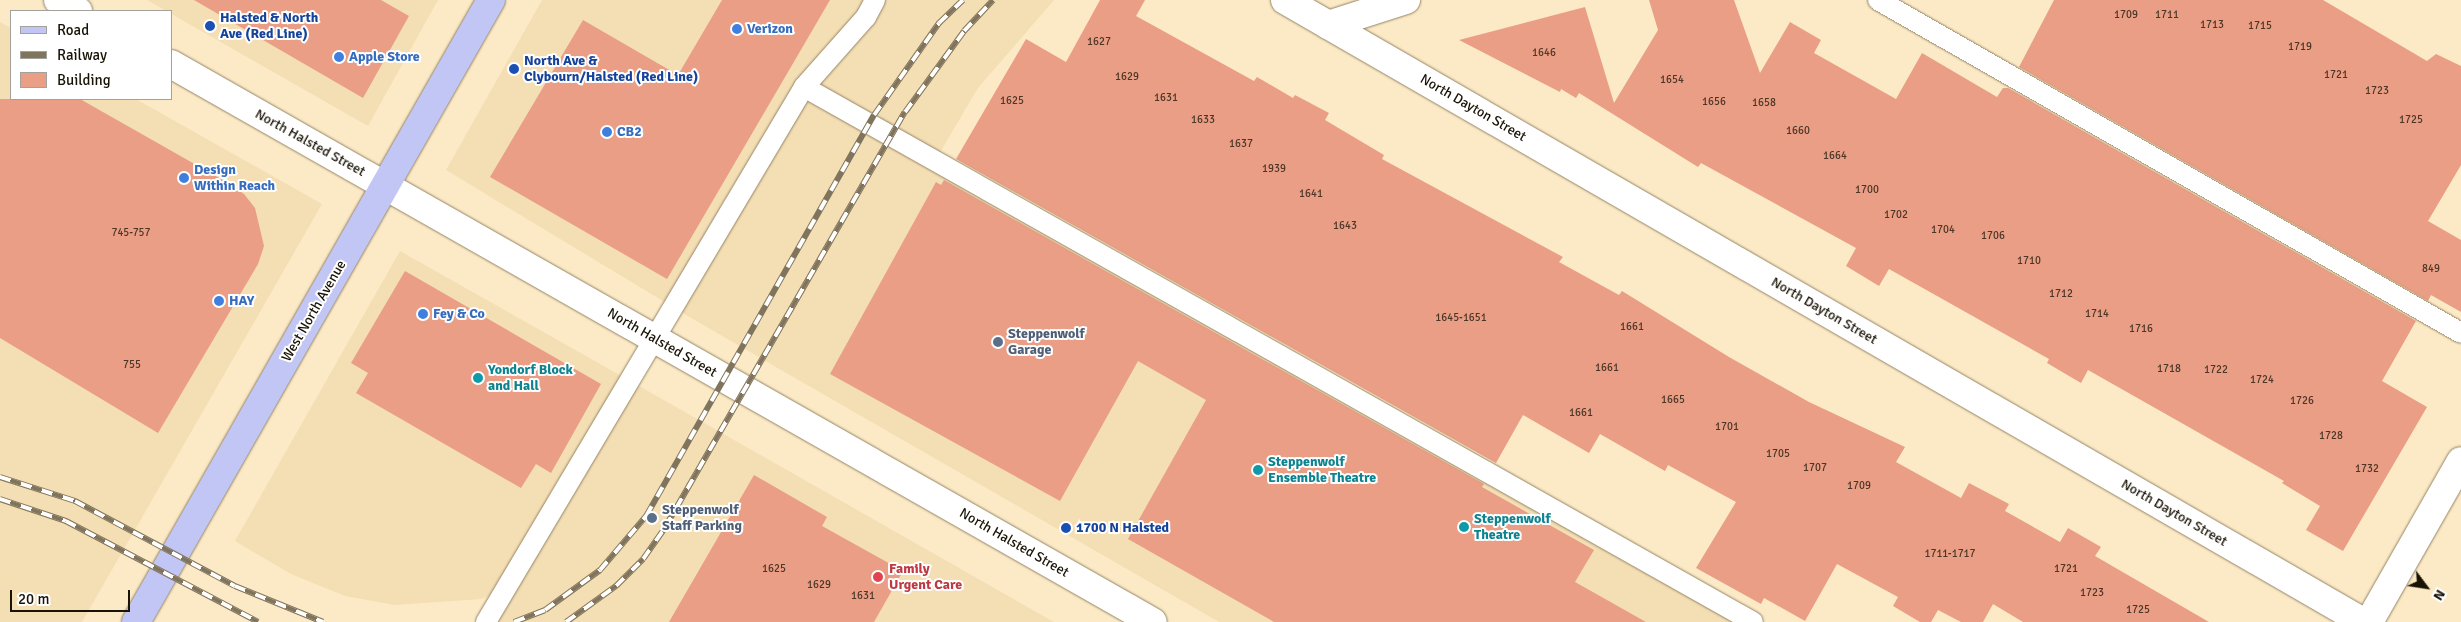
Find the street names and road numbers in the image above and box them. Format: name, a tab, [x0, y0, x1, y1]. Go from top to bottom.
street label: North Dayton Street	[1417, 71, 1529, 145]
street label: North Halsted Street	[252, 106, 368, 180]
street label: West North Avenue	[278, 257, 350, 365]
street label: North Dayton Street	[1768, 274, 1880, 348]
street label: North Halsted Street	[604, 305, 720, 381]
street label: North Dayton Street	[2118, 476, 2230, 550]
street label: North Halsted Street	[956, 505, 1072, 581]

